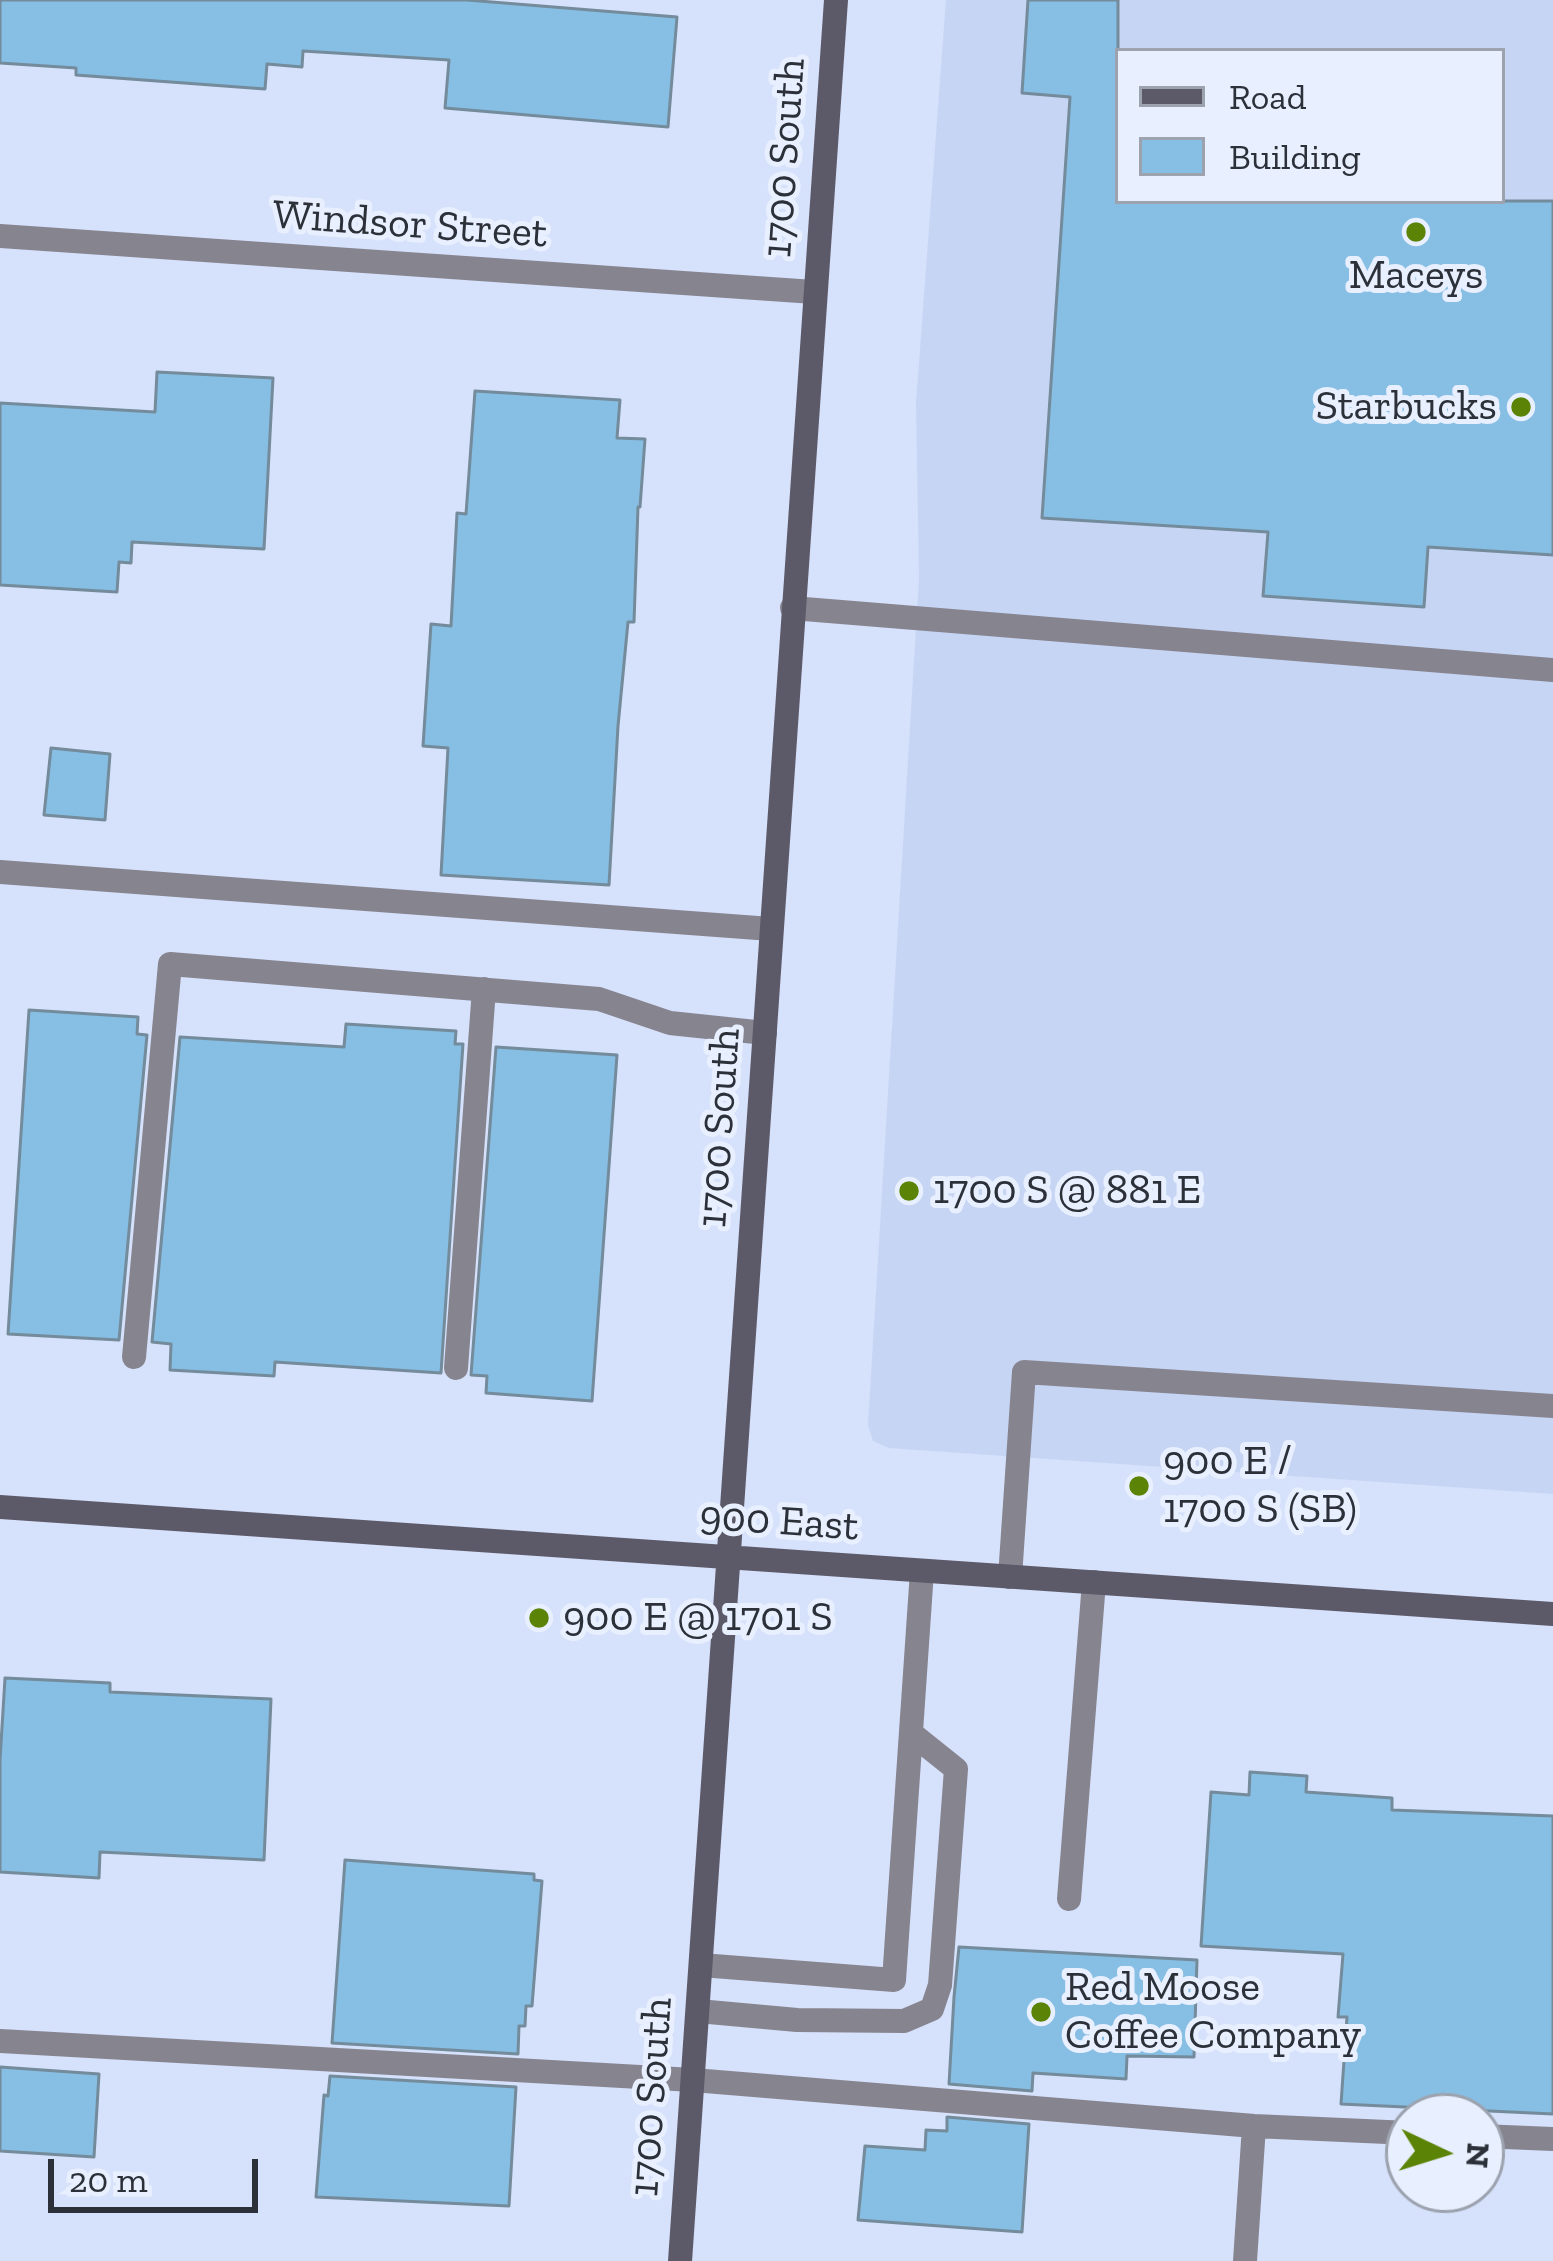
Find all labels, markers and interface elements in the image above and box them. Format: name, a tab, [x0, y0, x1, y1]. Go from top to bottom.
legend	[1115, 48, 1505, 204]
street label: 1700 South	[753, 57, 817, 259]
text: Road	[1229, 75, 1306, 118]
text: Building	[1229, 135, 1361, 178]
street label: Windsor Street	[271, 190, 549, 260]
marker: Maceys	[1403, 219, 1429, 245]
place label: Maceys	[1349, 251, 1483, 301]
place label: Starbucks	[1315, 382, 1497, 432]
marker: Starbucks	[1508, 394, 1534, 420]
street label: 1700 South	[688, 1027, 752, 1229]
place label: 1700 S @ 881 E	[933, 1166, 1201, 1216]
marker: 1700 S @ 881 E	[896, 1178, 922, 1204]
place label: 900 E / 1700 S (SB)	[1163, 1437, 1357, 1536]
marker: 900 E / 1700 S (SB)	[1126, 1473, 1152, 1499]
street label: 900 East	[698, 1491, 860, 1553]
place label: 900 E @ 1701 S	[563, 1593, 833, 1643]
marker: 900 E @ 1701 S	[526, 1605, 552, 1631]
place label: Red Moose Coffee Company	[1065, 1963, 1361, 2062]
street label: 1700 South	[620, 1996, 684, 2198]
marker: Red Moose Coffee Company	[1028, 1999, 1054, 2025]
north arrow	[1385, 2093, 1505, 2213]
scale bar	[54, 2135, 264, 2209]
text: N	[1458, 2141, 1499, 2169]
text: 20 m	[69, 2158, 148, 2201]

